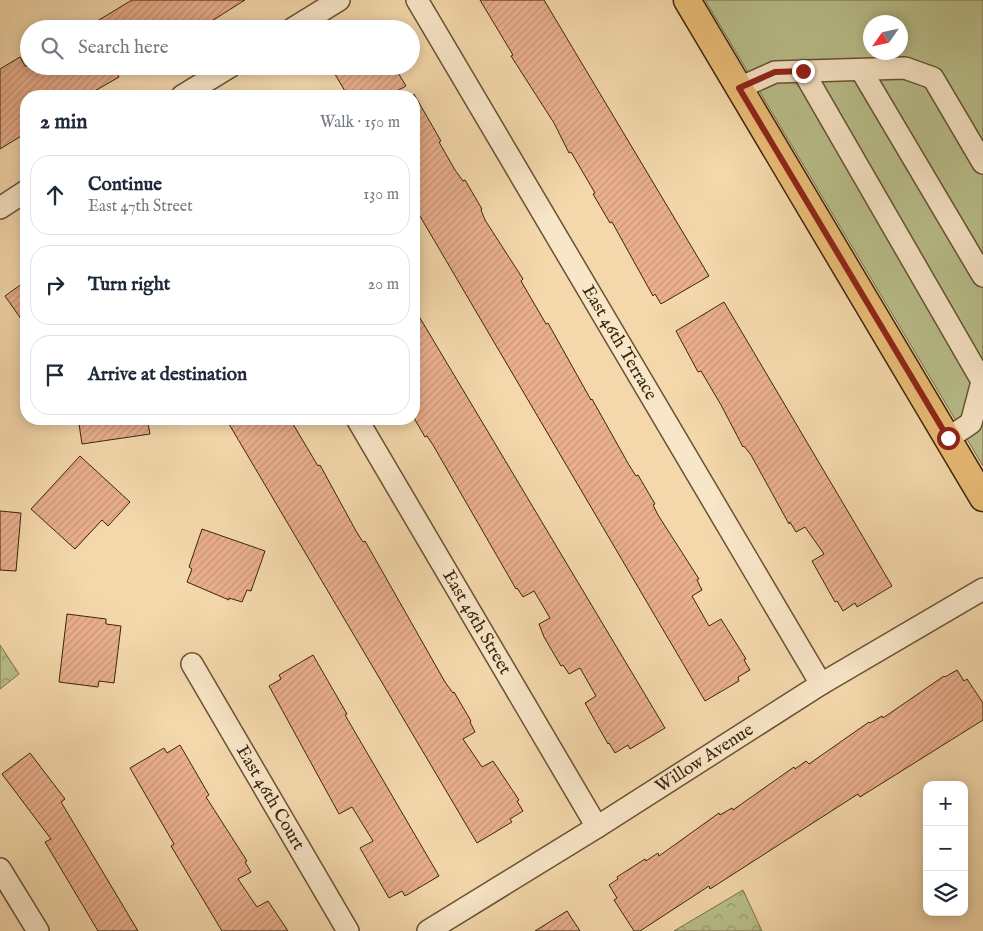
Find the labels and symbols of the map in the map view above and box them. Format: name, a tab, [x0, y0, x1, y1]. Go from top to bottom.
north arrow	[863, 15, 908, 60]
route end	[792, 60, 815, 83]
street label: East 46th Terrace	[577, 281, 662, 404]
route start	[937, 427, 960, 450]
street label: East 46th Street	[437, 566, 516, 679]
street label: Willow Avenue	[651, 719, 758, 798]
street label: East 46th Court	[231, 741, 310, 854]

